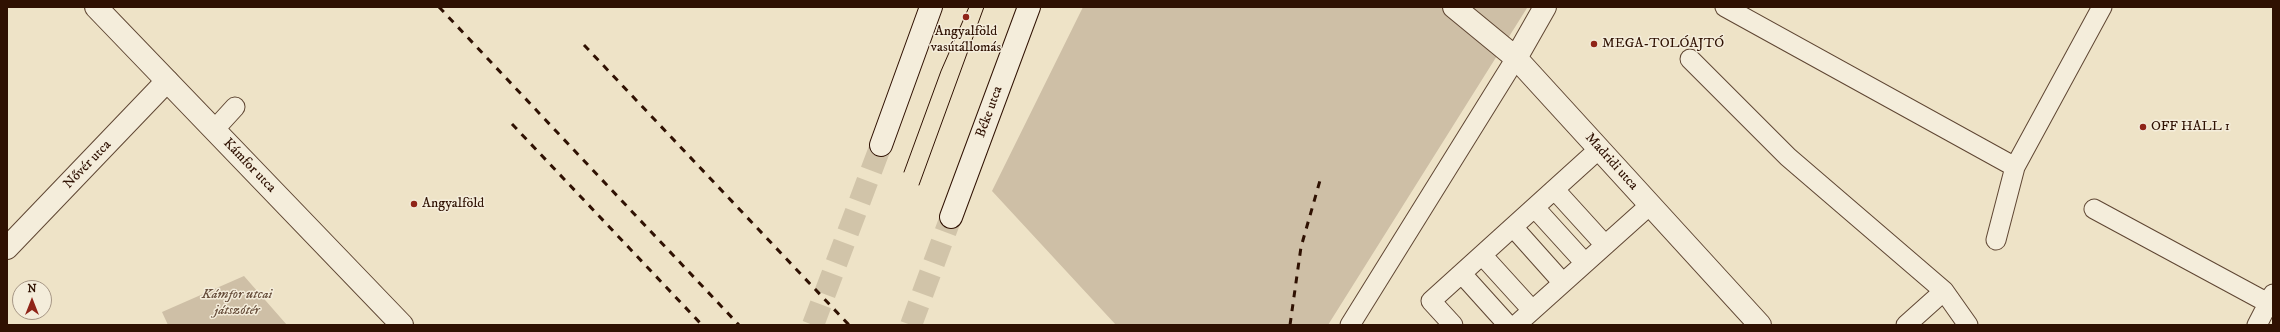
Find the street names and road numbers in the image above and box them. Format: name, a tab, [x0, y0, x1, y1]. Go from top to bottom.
street label: Béke utca	[973, 84, 1007, 140]
street label: Madridi utca	[1581, 130, 1641, 194]
street label: Kámfor utca	[219, 135, 279, 197]
street label: Nővér utca	[61, 137, 115, 193]

